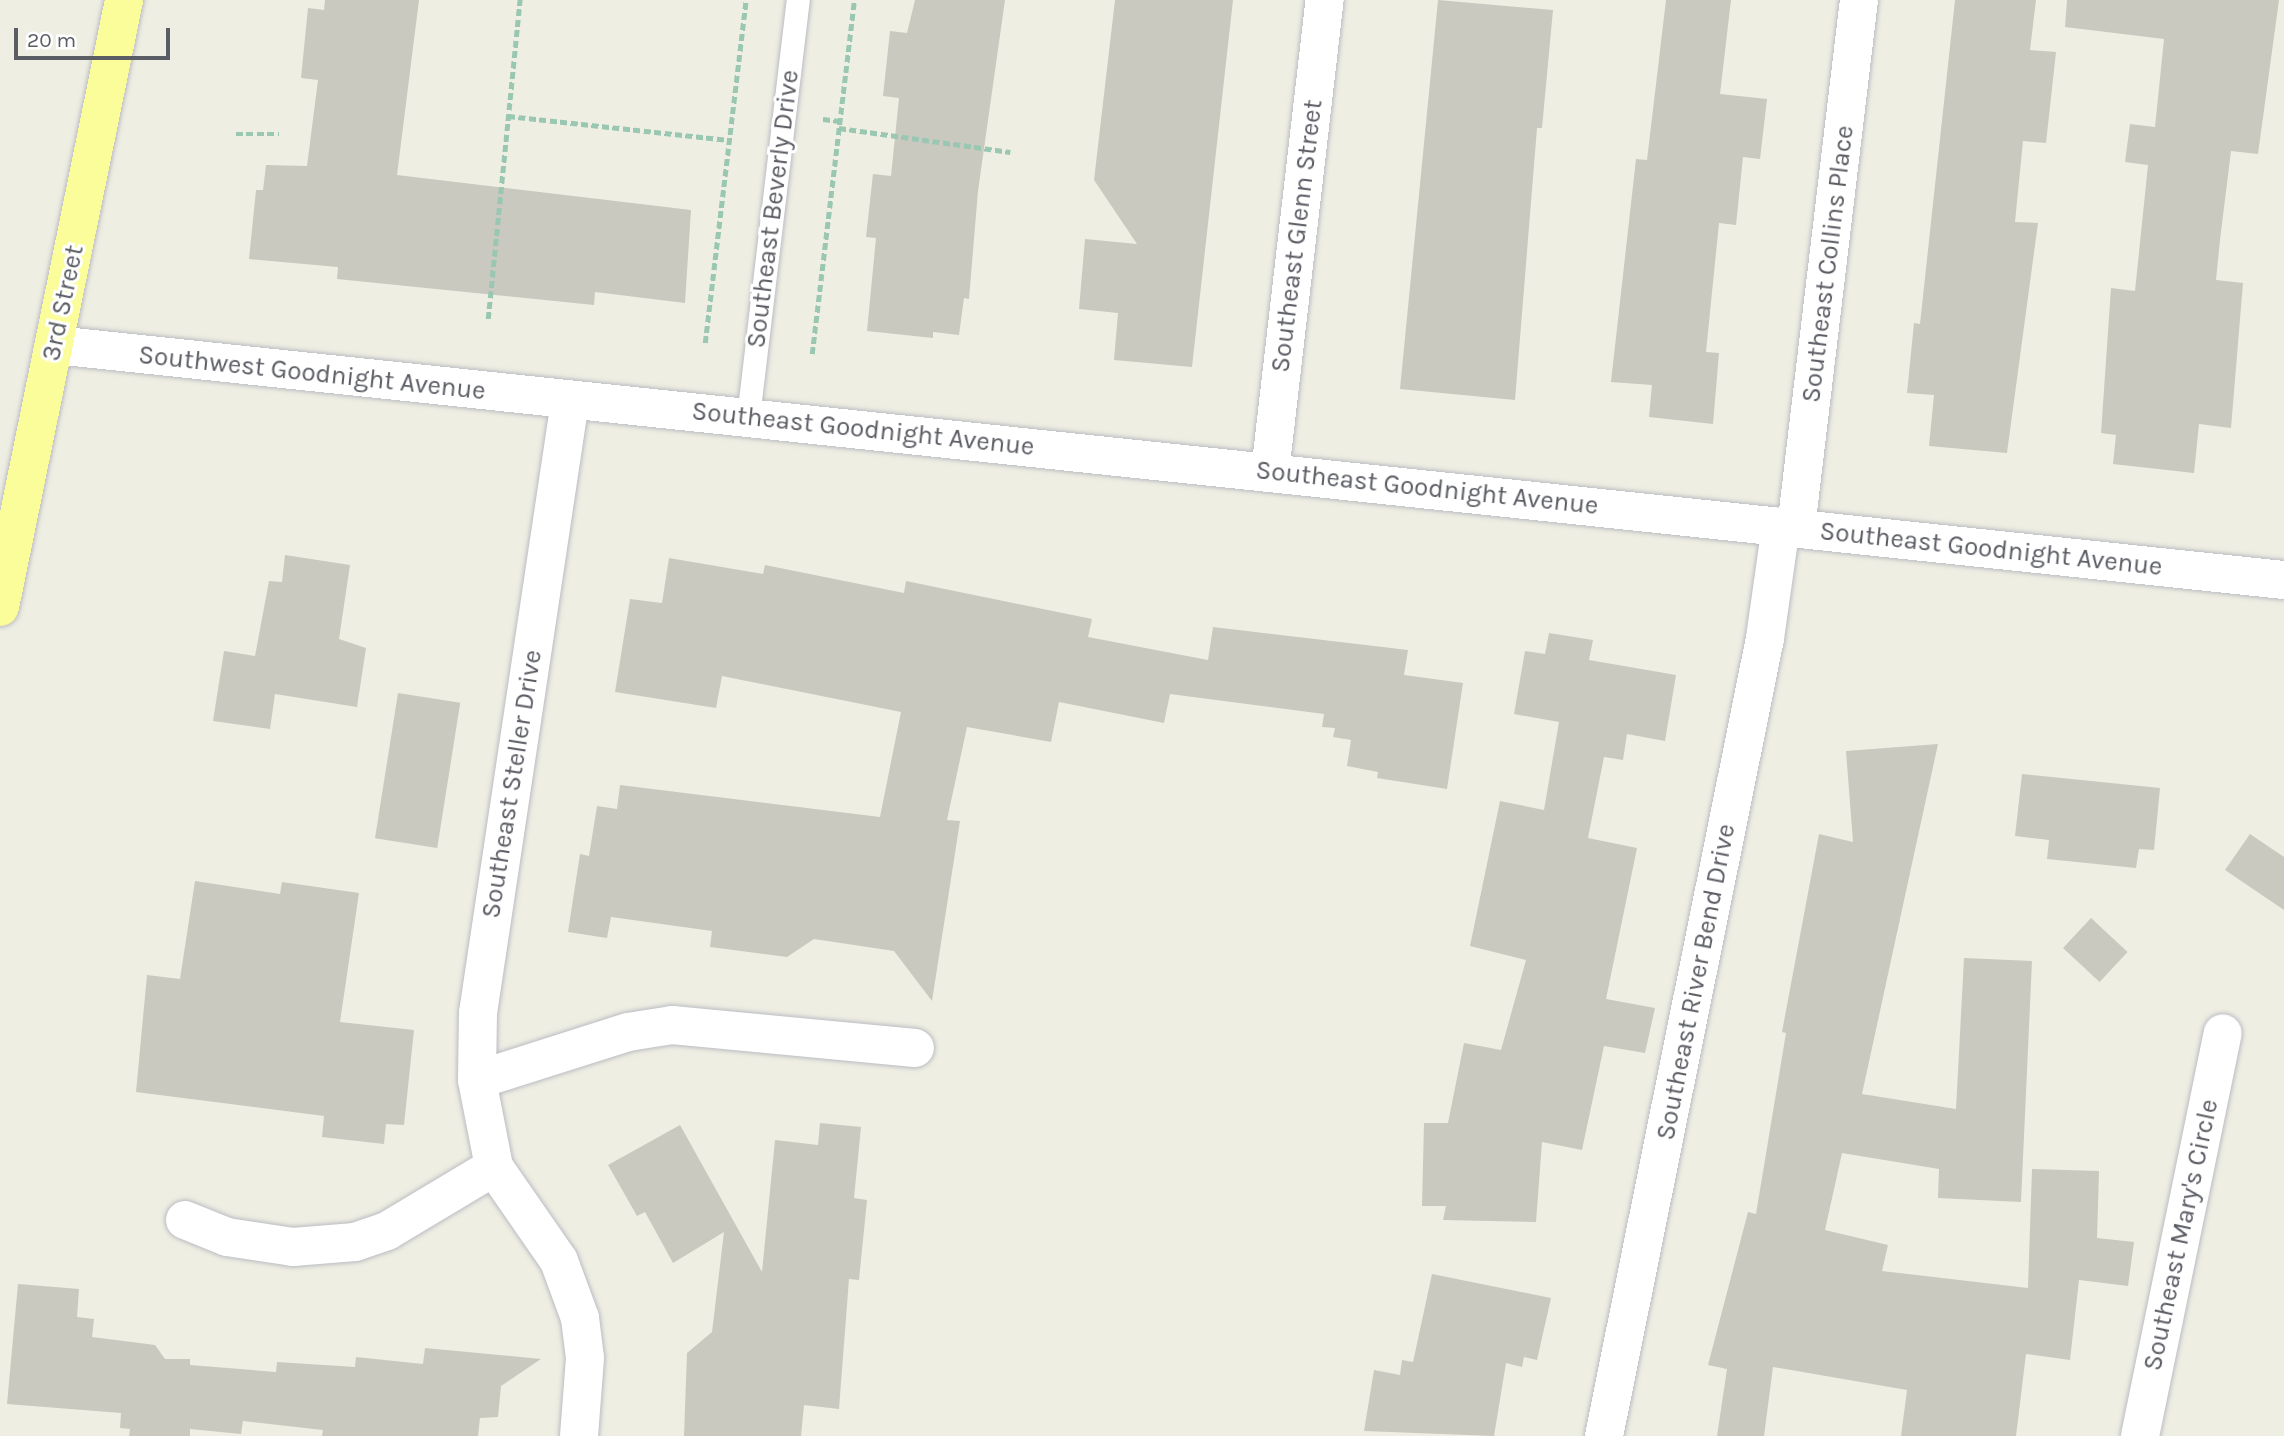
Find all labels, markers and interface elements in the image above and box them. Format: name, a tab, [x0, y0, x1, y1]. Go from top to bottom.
scale bar	[18, 14, 173, 58]
text: 20 m	[27, 28, 76, 52]
street label: Southeast Beverly Drive	[740, 68, 806, 350]
street label: Southeast Glenn Street	[1265, 98, 1329, 374]
street label: Southeast Collins Place	[1796, 124, 1860, 404]
street label: 3rd Street	[36, 242, 90, 364]
street label: Southwest Goodnight Avenue	[137, 339, 487, 407]
street label: Southeast Goodnight Avenue	[690, 395, 1036, 463]
street label: Southeast Goodnight Avenue	[1254, 454, 1600, 522]
street label: Southeast Goodnight Avenue	[1818, 515, 2164, 583]
street label: Southeast Steller Drive	[475, 647, 549, 921]
street label: Southeast River Bend Drive	[1650, 821, 1742, 1143]
street label: Southeast Mary's Circle	[2137, 1096, 2225, 1374]

